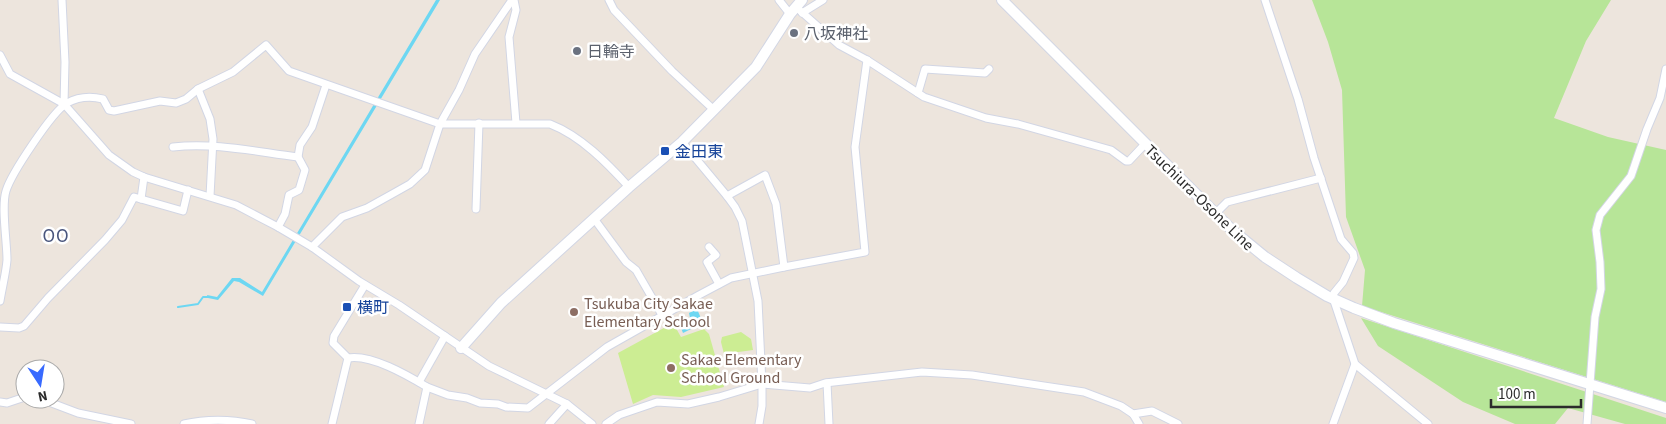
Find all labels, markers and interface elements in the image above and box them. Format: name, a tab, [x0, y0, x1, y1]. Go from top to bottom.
place label: 八坂神社	[804, 23, 868, 45]
marker: 八坂神社	[788, 27, 800, 39]
place label: 日輪寺	[587, 41, 635, 63]
marker: 日輪寺	[571, 45, 583, 57]
street label: Tsuchiura-Osone Line	[1140, 140, 1259, 256]
place label: 金田東	[675, 141, 723, 163]
marker: 金田東	[659, 145, 671, 157]
district label: OO	[42, 223, 70, 250]
place label: Tsukuba City Sakae Elementary School	[584, 293, 713, 333]
place label: 横町	[357, 297, 389, 319]
marker: 横町	[341, 301, 353, 313]
marker: Tsukuba City Sakae Elementary School	[568, 306, 580, 318]
place label: Sakae Elementary School Ground	[681, 349, 802, 389]
north arrow	[15, 359, 65, 409]
marker: Sakae Elementary School Ground	[665, 362, 677, 374]
scale bar	[1491, 376, 1581, 408]
text: 100 m	[1498, 384, 1536, 405]
text: N	[36, 385, 49, 406]

